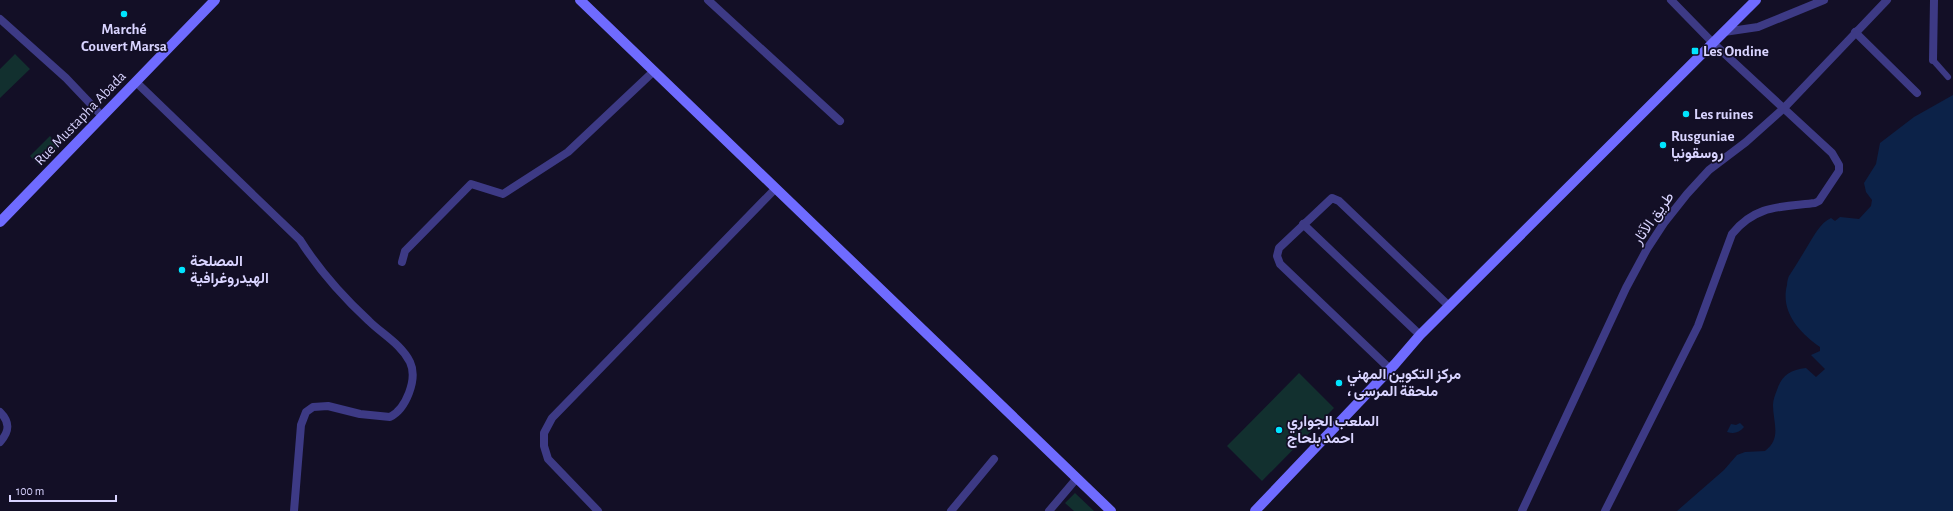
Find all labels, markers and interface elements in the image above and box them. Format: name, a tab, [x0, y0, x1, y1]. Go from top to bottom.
marker: Marché Couvert Marsa	[119, 9, 129, 19]
place label: Marché Couvert Marsa	[81, 22, 167, 54]
place label: Les Ondine	[1703, 44, 1769, 59]
marker: Les Ondine	[1690, 46, 1700, 56]
street label: Rue Mustapha Abada	[32, 68, 129, 168]
place label: Les ruines	[1694, 107, 1754, 122]
marker: Les ruines	[1681, 109, 1691, 119]
place label: Rusguniae روسقونيا	[1671, 129, 1735, 162]
marker: Rusguniae روسقونيا	[1658, 140, 1668, 150]
street label: طريق الآثار	[1629, 189, 1679, 249]
place label: المصلحة الهيدروغرافية	[190, 254, 269, 287]
marker: المصلحة الهيدروغرافية	[177, 265, 187, 275]
place label: مركز التكوين المهني ، ملحقة المرسى	[1347, 367, 1461, 400]
marker: مركز التكوين المهني ، ملحقة المرسى	[1334, 378, 1344, 388]
place label: الملعب الجواري احمد بلحاج	[1287, 414, 1379, 448]
marker: الملعب الجواري احمد بلحاج	[1274, 425, 1284, 435]
scale bar	[10, 477, 116, 503]
text: 100 m	[16, 485, 44, 497]

